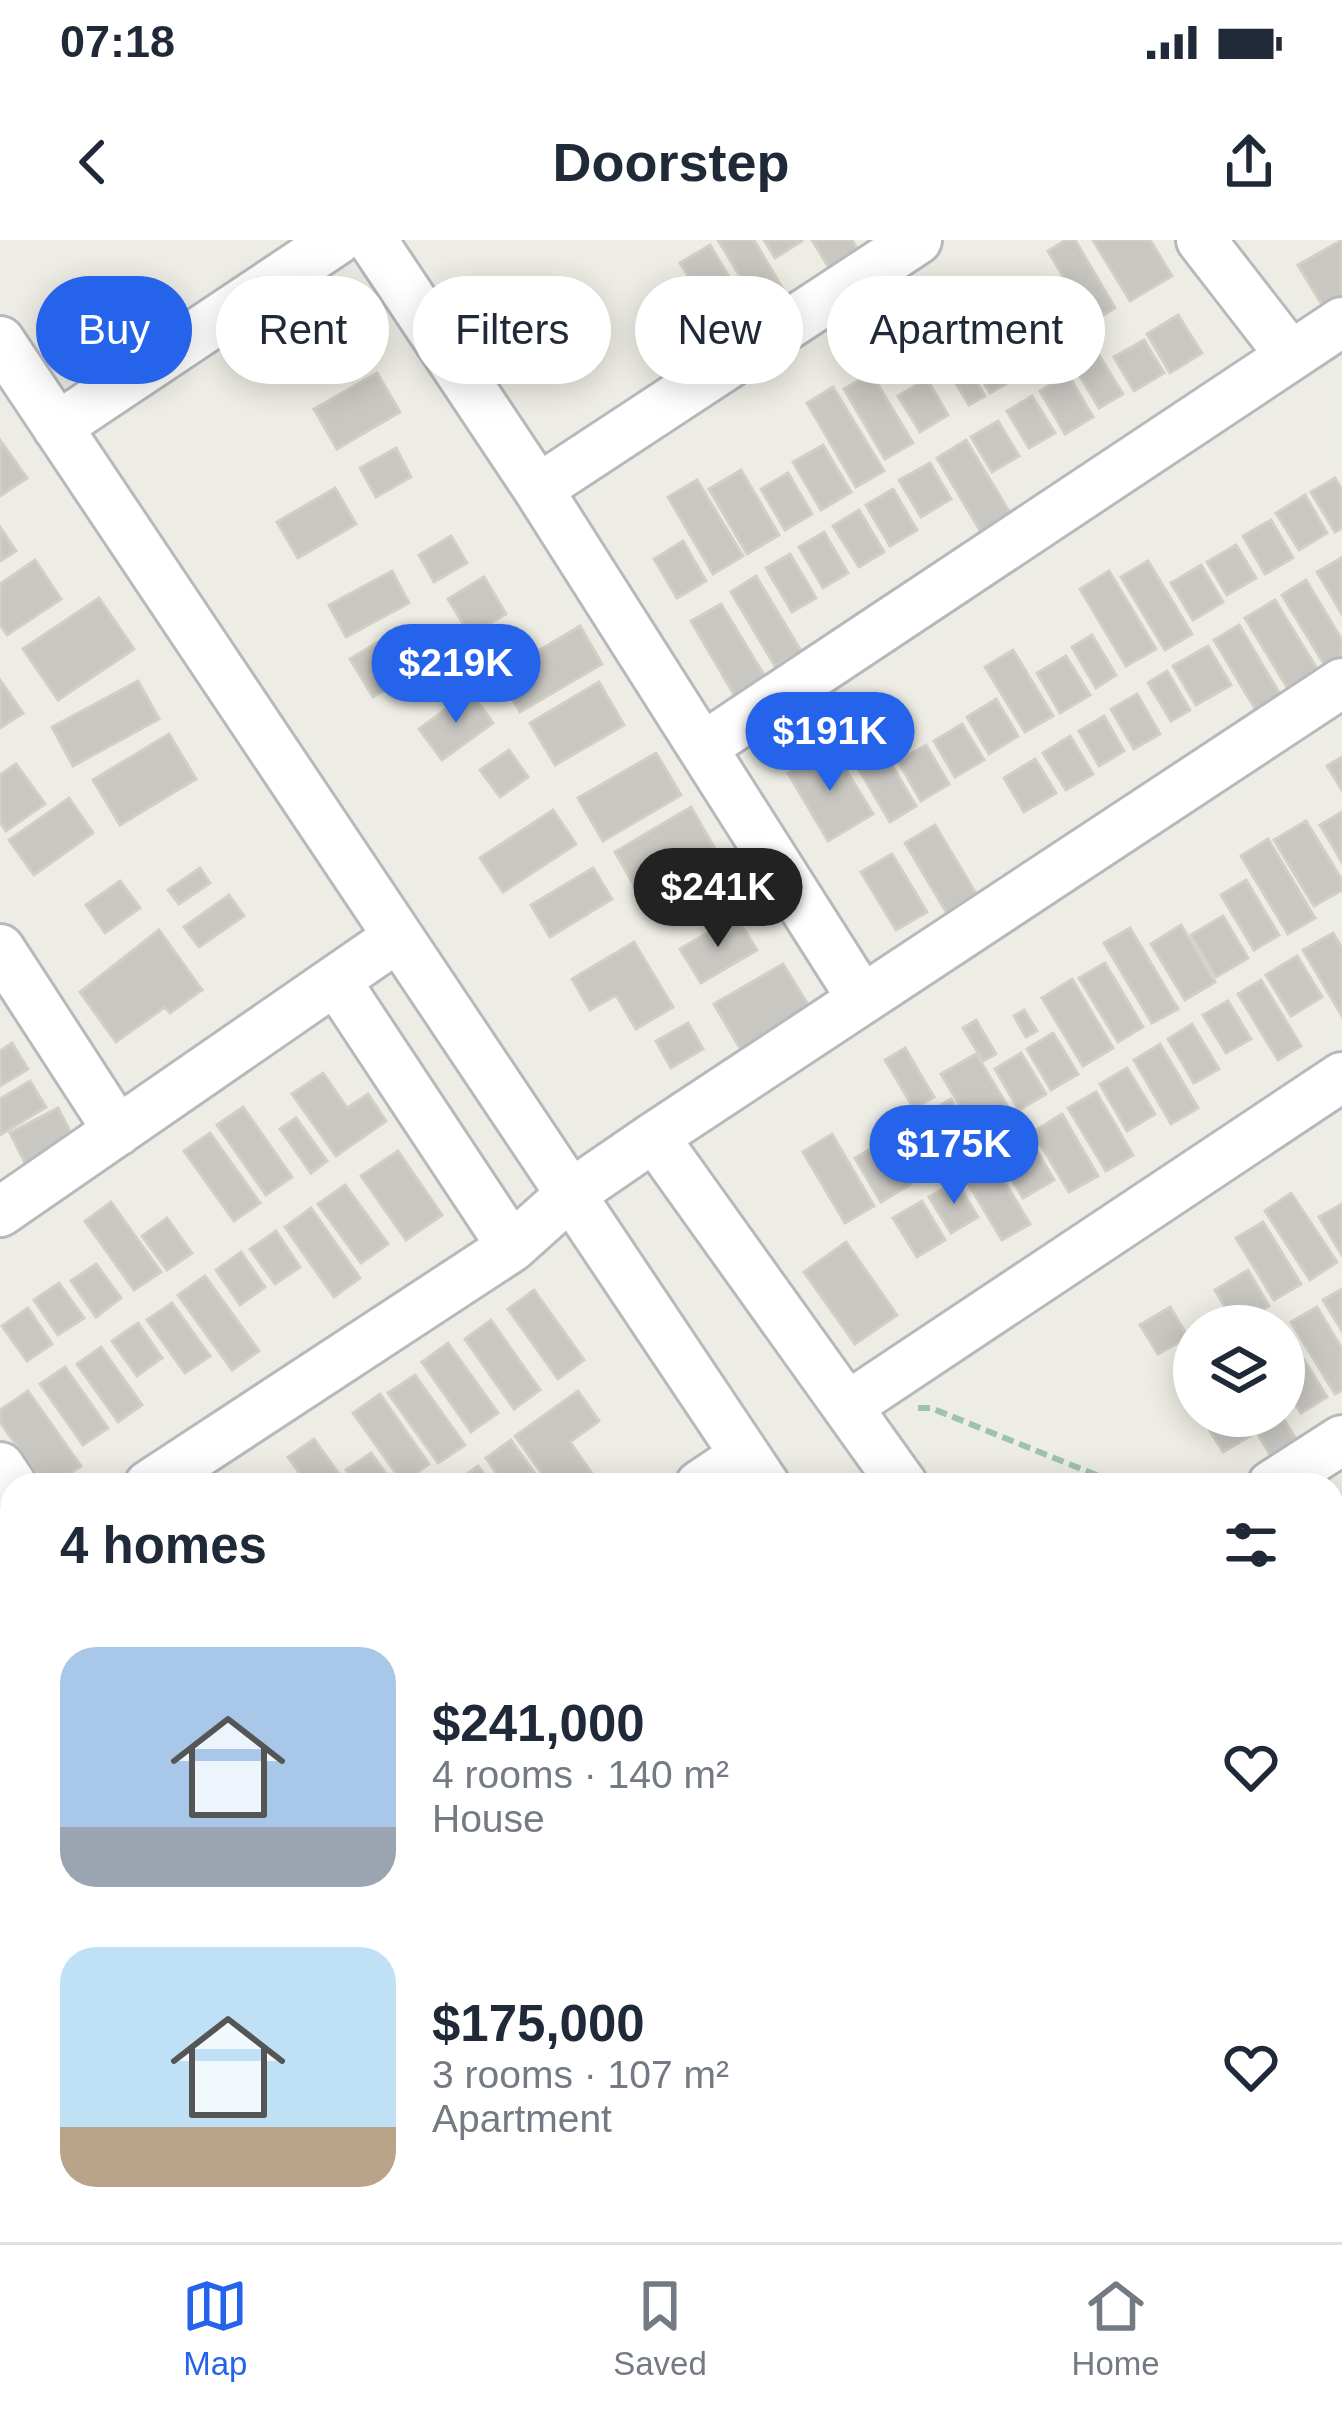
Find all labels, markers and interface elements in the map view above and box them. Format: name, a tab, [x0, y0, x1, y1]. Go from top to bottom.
text: 07:18	[60, 16, 175, 67]
icon: back	[60, 129, 126, 195]
icon: share	[1216, 129, 1282, 195]
text: Doorstep	[552, 132, 790, 192]
chip: Buy	[36, 276, 192, 384]
chip: Rent	[216, 276, 389, 384]
chip: Filters	[413, 276, 611, 384]
chip: New	[635, 276, 803, 384]
chip: Apartment	[827, 276, 1105, 384]
pin: $219K	[372, 624, 540, 726]
text: $219K	[399, 641, 513, 684]
pin: $191K	[746, 692, 914, 794]
text: $191K	[773, 709, 887, 752]
pin: $241K	[634, 848, 802, 950]
text: $241K	[661, 865, 775, 908]
pin: $175K	[870, 1105, 1038, 1207]
text: $175K	[897, 1122, 1011, 1165]
map controls	[1173, 1305, 1305, 1437]
button: layers	[1173, 1305, 1305, 1437]
icon: filters	[1218, 1512, 1284, 1578]
text: 4 homes	[60, 1517, 267, 1574]
icon: home	[156, 1695, 300, 1839]
text: $241,000	[432, 1695, 645, 1752]
icon: heart	[1218, 1734, 1284, 1800]
text: 4 rooms · 140 m²	[432, 1753, 729, 1796]
text: House	[432, 1797, 545, 1840]
icon: home	[156, 1995, 300, 2139]
text: $175,000	[432, 1995, 645, 2052]
icon: heart	[1218, 2034, 1284, 2100]
text: 3 rooms · 107 m²	[432, 2053, 729, 2096]
text: Apartment	[432, 2097, 612, 2140]
tab: Map	[182, 2273, 248, 2383]
tab: Saved	[613, 2273, 707, 2383]
tab: Home	[1072, 2273, 1160, 2383]

